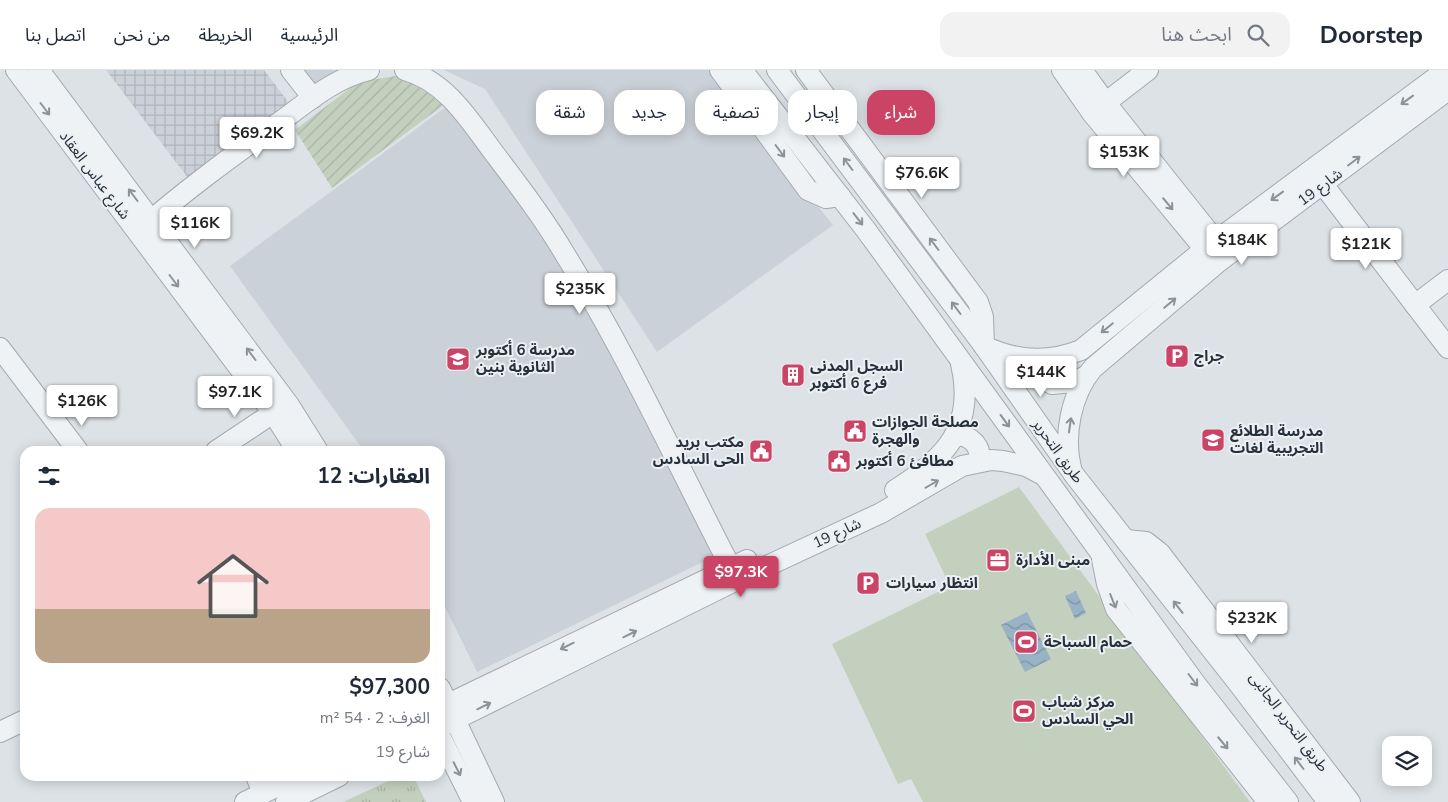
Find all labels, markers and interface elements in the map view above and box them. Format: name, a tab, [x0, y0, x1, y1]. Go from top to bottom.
search box	[940, 12, 1290, 57]
text: Doorstep	[1320, 19, 1423, 51]
icon: search	[1244, 21, 1272, 49]
text: ابحث هنا	[1161, 22, 1232, 48]
text: اتصل بنا	[25, 23, 86, 47]
text: من نحن	[114, 23, 170, 47]
text: الخريطة	[198, 23, 252, 47]
text: الرئيسية	[280, 23, 338, 47]
chip: شقة	[536, 90, 604, 135]
chip: جديد	[614, 90, 685, 135]
chip: تصفية	[695, 90, 778, 135]
chip: إيجار	[788, 90, 857, 135]
chip: شراء	[867, 90, 935, 135]
one-way arrow	[1400, 95, 1414, 105]
one-way arrow	[40, 102, 51, 115]
pin: $69.2K	[216, 116, 298, 159]
text: $69.2K	[231, 122, 284, 144]
street label: شارع عباس العقاد	[53, 127, 135, 225]
pin: $153K	[1089, 136, 1159, 178]
text: $153K	[1099, 141, 1149, 163]
one-way arrow	[775, 144, 785, 158]
pin: $76.6K	[881, 156, 963, 199]
one-way arrow	[1347, 156, 1360, 167]
one-way arrow	[843, 157, 853, 171]
text: $76.6K	[896, 162, 949, 184]
street label: شارع 19	[1294, 163, 1348, 212]
one-way arrow	[128, 188, 138, 202]
one-way arrow	[1270, 191, 1284, 201]
one-way arrow	[1162, 198, 1174, 211]
pin: $116K	[160, 206, 230, 249]
text: $116K	[170, 212, 220, 234]
one-way arrow	[852, 213, 863, 226]
pin: $184K	[1207, 224, 1277, 266]
pin: $121K	[1331, 228, 1401, 270]
text: $184K	[1217, 229, 1267, 251]
text: $121K	[1341, 233, 1391, 255]
one-way arrow	[928, 238, 939, 251]
pin: $235K	[545, 272, 615, 315]
one-way arrow	[169, 274, 180, 287]
text: $235K	[555, 278, 605, 300]
one-way arrow	[1163, 297, 1176, 309]
one-way arrow	[950, 302, 961, 315]
one-way arrow	[1101, 323, 1114, 334]
place label: مدرسة 6 أكتوبر الثانوية بنين	[475, 340, 575, 377]
parking icon: جراج	[1164, 343, 1190, 369]
school or university icon: مدرسة 6 أكتوبر الثانوية بنين	[445, 346, 471, 372]
place label: جراج	[1194, 346, 1225, 367]
one-way arrow	[246, 347, 256, 361]
place label: السجل المدنى فرع 6 أكتوبر	[809, 356, 903, 394]
pin: $144K	[1006, 356, 1076, 398]
text: $144K	[1016, 361, 1066, 383]
building icon: السجل المدنى فرع 6 أكتوبر	[780, 362, 806, 388]
pin: $97.1K	[194, 376, 276, 418]
text: $97.1K	[209, 381, 262, 403]
pin: $126K	[47, 384, 117, 427]
text: $126K	[57, 390, 107, 412]
place label: مصلحة الجوازات والهجرة	[872, 412, 979, 449]
one-way arrow	[1000, 414, 1010, 428]
street label: طريق التحرير	[1027, 414, 1088, 487]
one-way arrow	[1065, 417, 1075, 433]
public building icon: مصلحة الجوازات والهجرة	[842, 418, 868, 444]
place label: مدرسة الطلائع التجريبية لغات	[1230, 421, 1323, 458]
school or university icon: مدرسة الطلائع التجريبية لغات	[1200, 427, 1226, 453]
place label: مكتب بريد الحى السادس	[653, 432, 744, 469]
public building icon: مكتب بريد الحى السادس	[748, 438, 774, 464]
public building icon: مطافئ 6 أكتوبر	[826, 448, 852, 474]
place label: مطافئ 6 أكتوبر	[855, 451, 954, 471]
icon: filters	[35, 462, 63, 490]
text: العقارات: 12	[317, 462, 430, 490]
one-way arrow	[924, 478, 938, 488]
street label: شارع 19	[810, 513, 865, 555]
icon: home	[188, 541, 278, 631]
office icon: مبنى الأدارة	[985, 547, 1011, 573]
place label: مبنى الأدارة	[1016, 550, 1090, 570]
pin: $97.3K	[700, 556, 782, 598]
text: $97.3K	[715, 561, 768, 583]
parking icon: انتظار سيارات	[855, 570, 881, 596]
place label: انتظار سيارات	[886, 573, 978, 593]
one-way arrow	[1109, 593, 1118, 608]
one-way arrow	[1173, 601, 1184, 614]
pin: $232K	[1217, 602, 1287, 644]
text: $232K	[1227, 607, 1277, 629]
one-way arrow	[622, 628, 637, 638]
sports icon: حمام السباحة	[1013, 629, 1039, 655]
place label: حمام السباحة	[1044, 632, 1133, 653]
one-way arrow	[560, 642, 575, 652]
street label: طريق التحرير الجانبى	[1245, 668, 1333, 776]
text: $97,300	[349, 673, 430, 701]
one-way arrow	[1188, 673, 1199, 686]
place label: مركز شباب الحي السادس	[1042, 692, 1133, 730]
sports icon: مركز شباب الحي السادس	[1011, 698, 1037, 724]
one-way arrow	[476, 701, 491, 710]
text: الغرف: 2 · 54 m²	[320, 707, 430, 729]
map controls	[1382, 736, 1432, 786]
button: layers	[1382, 736, 1432, 786]
one-way arrow	[1217, 737, 1229, 750]
text: شارع 19	[376, 741, 430, 763]
one-way arrow	[1294, 756, 1304, 770]
one-way arrow	[453, 761, 462, 776]

